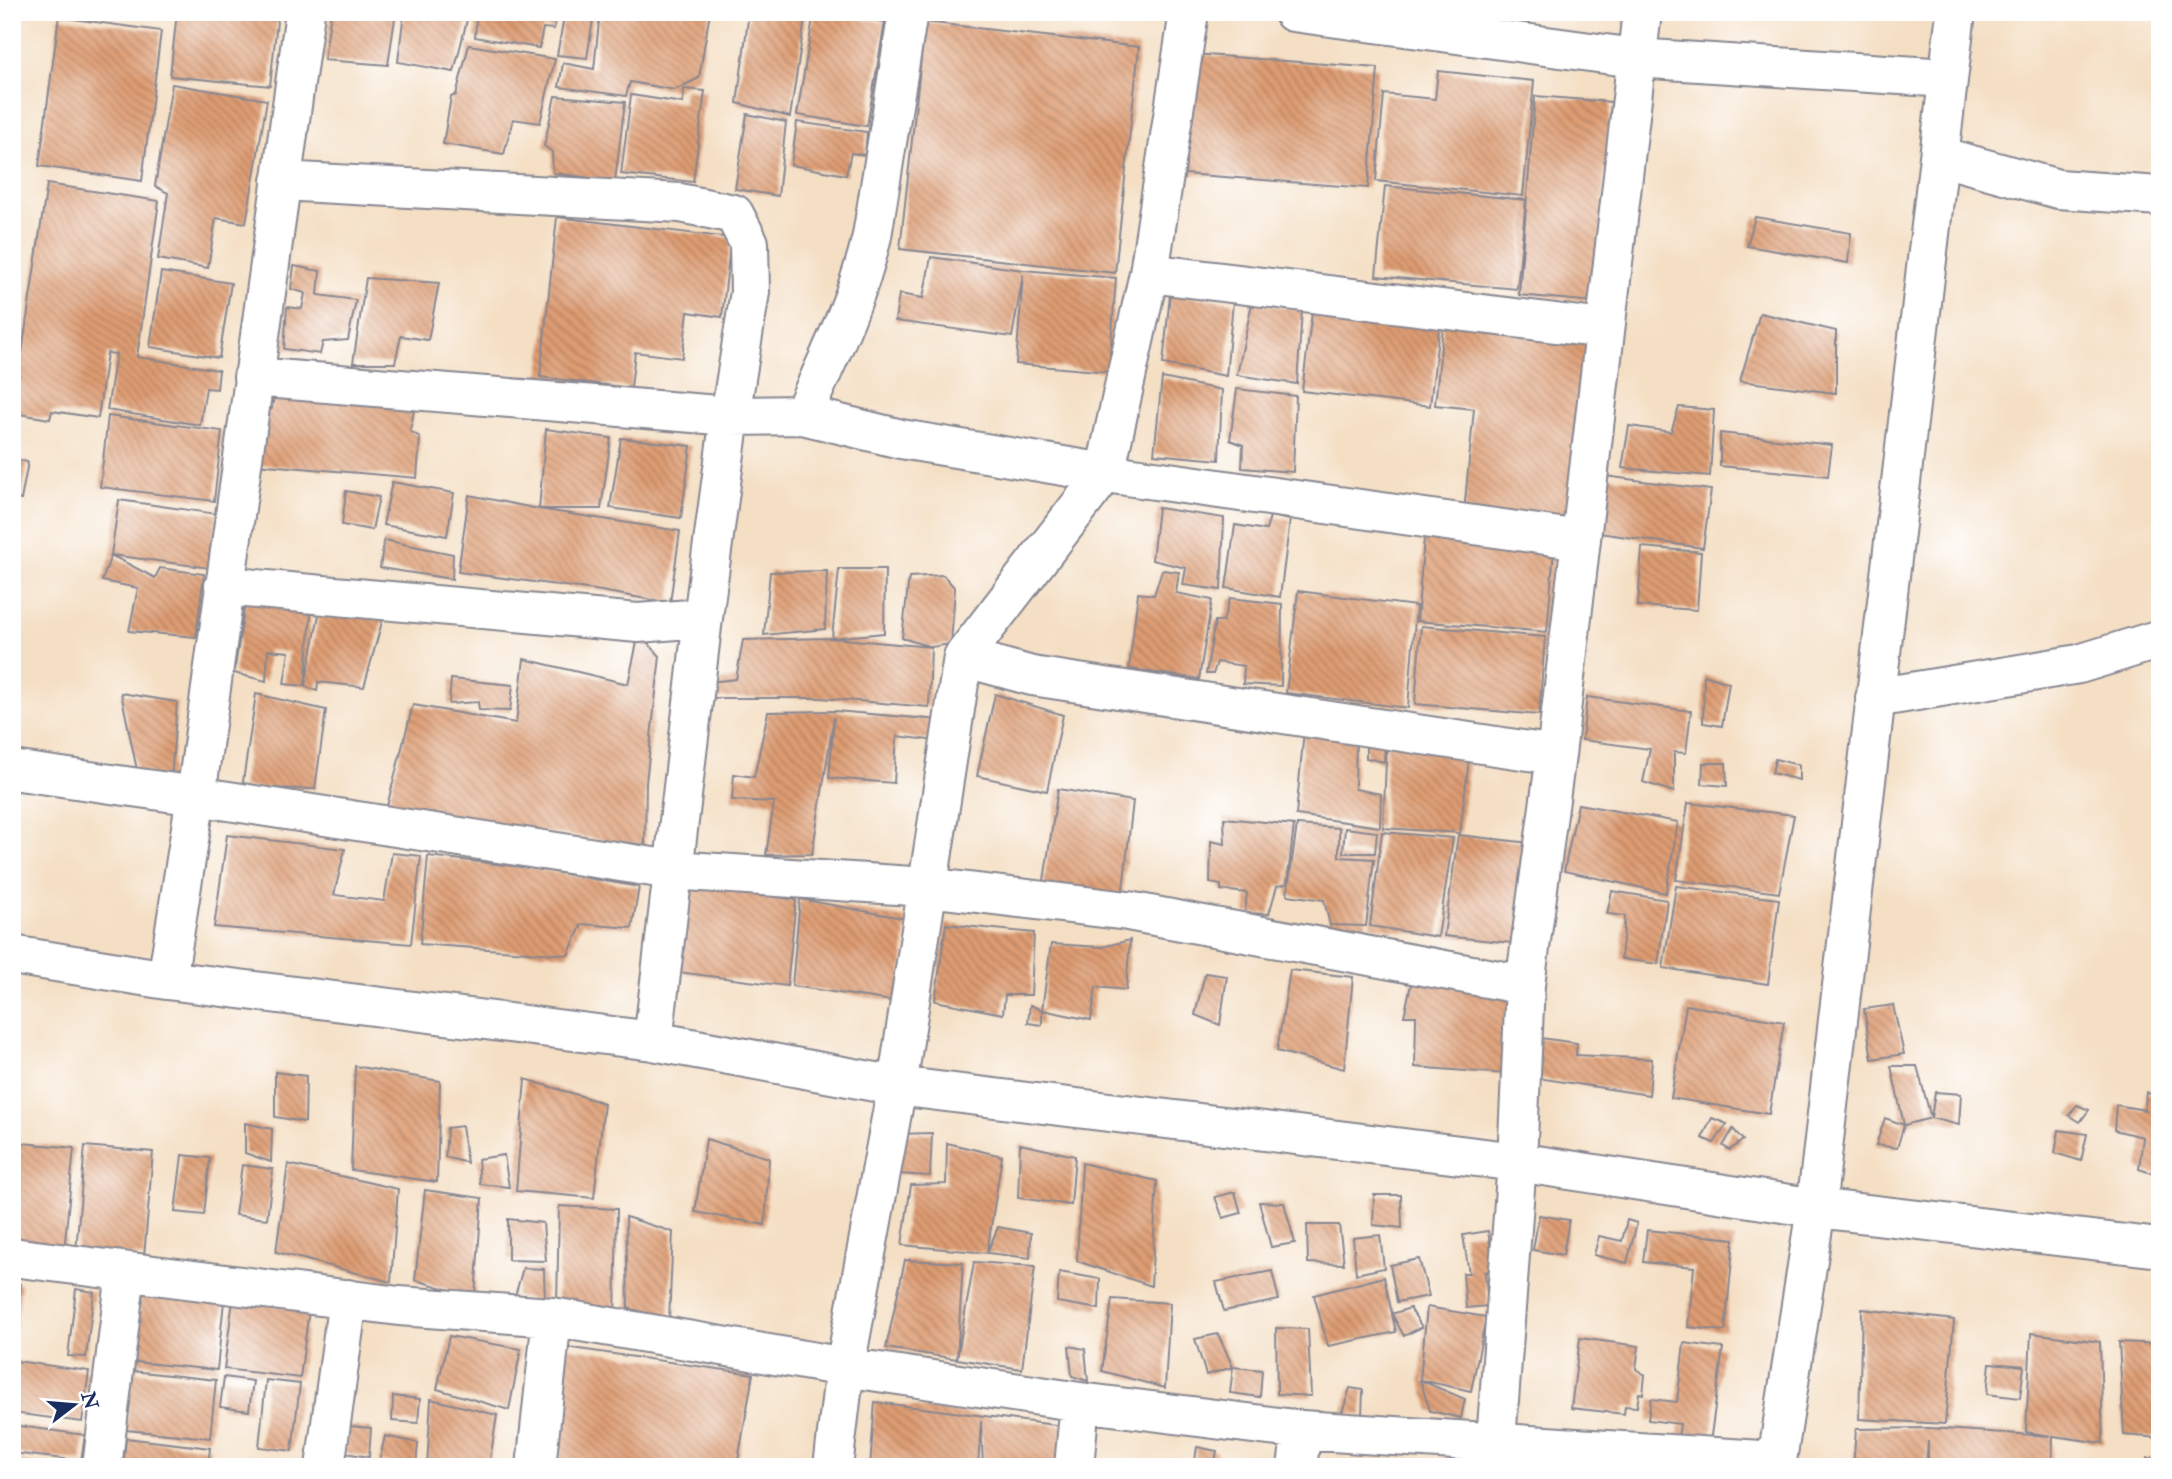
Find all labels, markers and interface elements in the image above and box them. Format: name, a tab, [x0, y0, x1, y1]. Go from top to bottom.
north arrow	[38, 1370, 108, 1440]
text: N	[75, 1388, 104, 1413]

